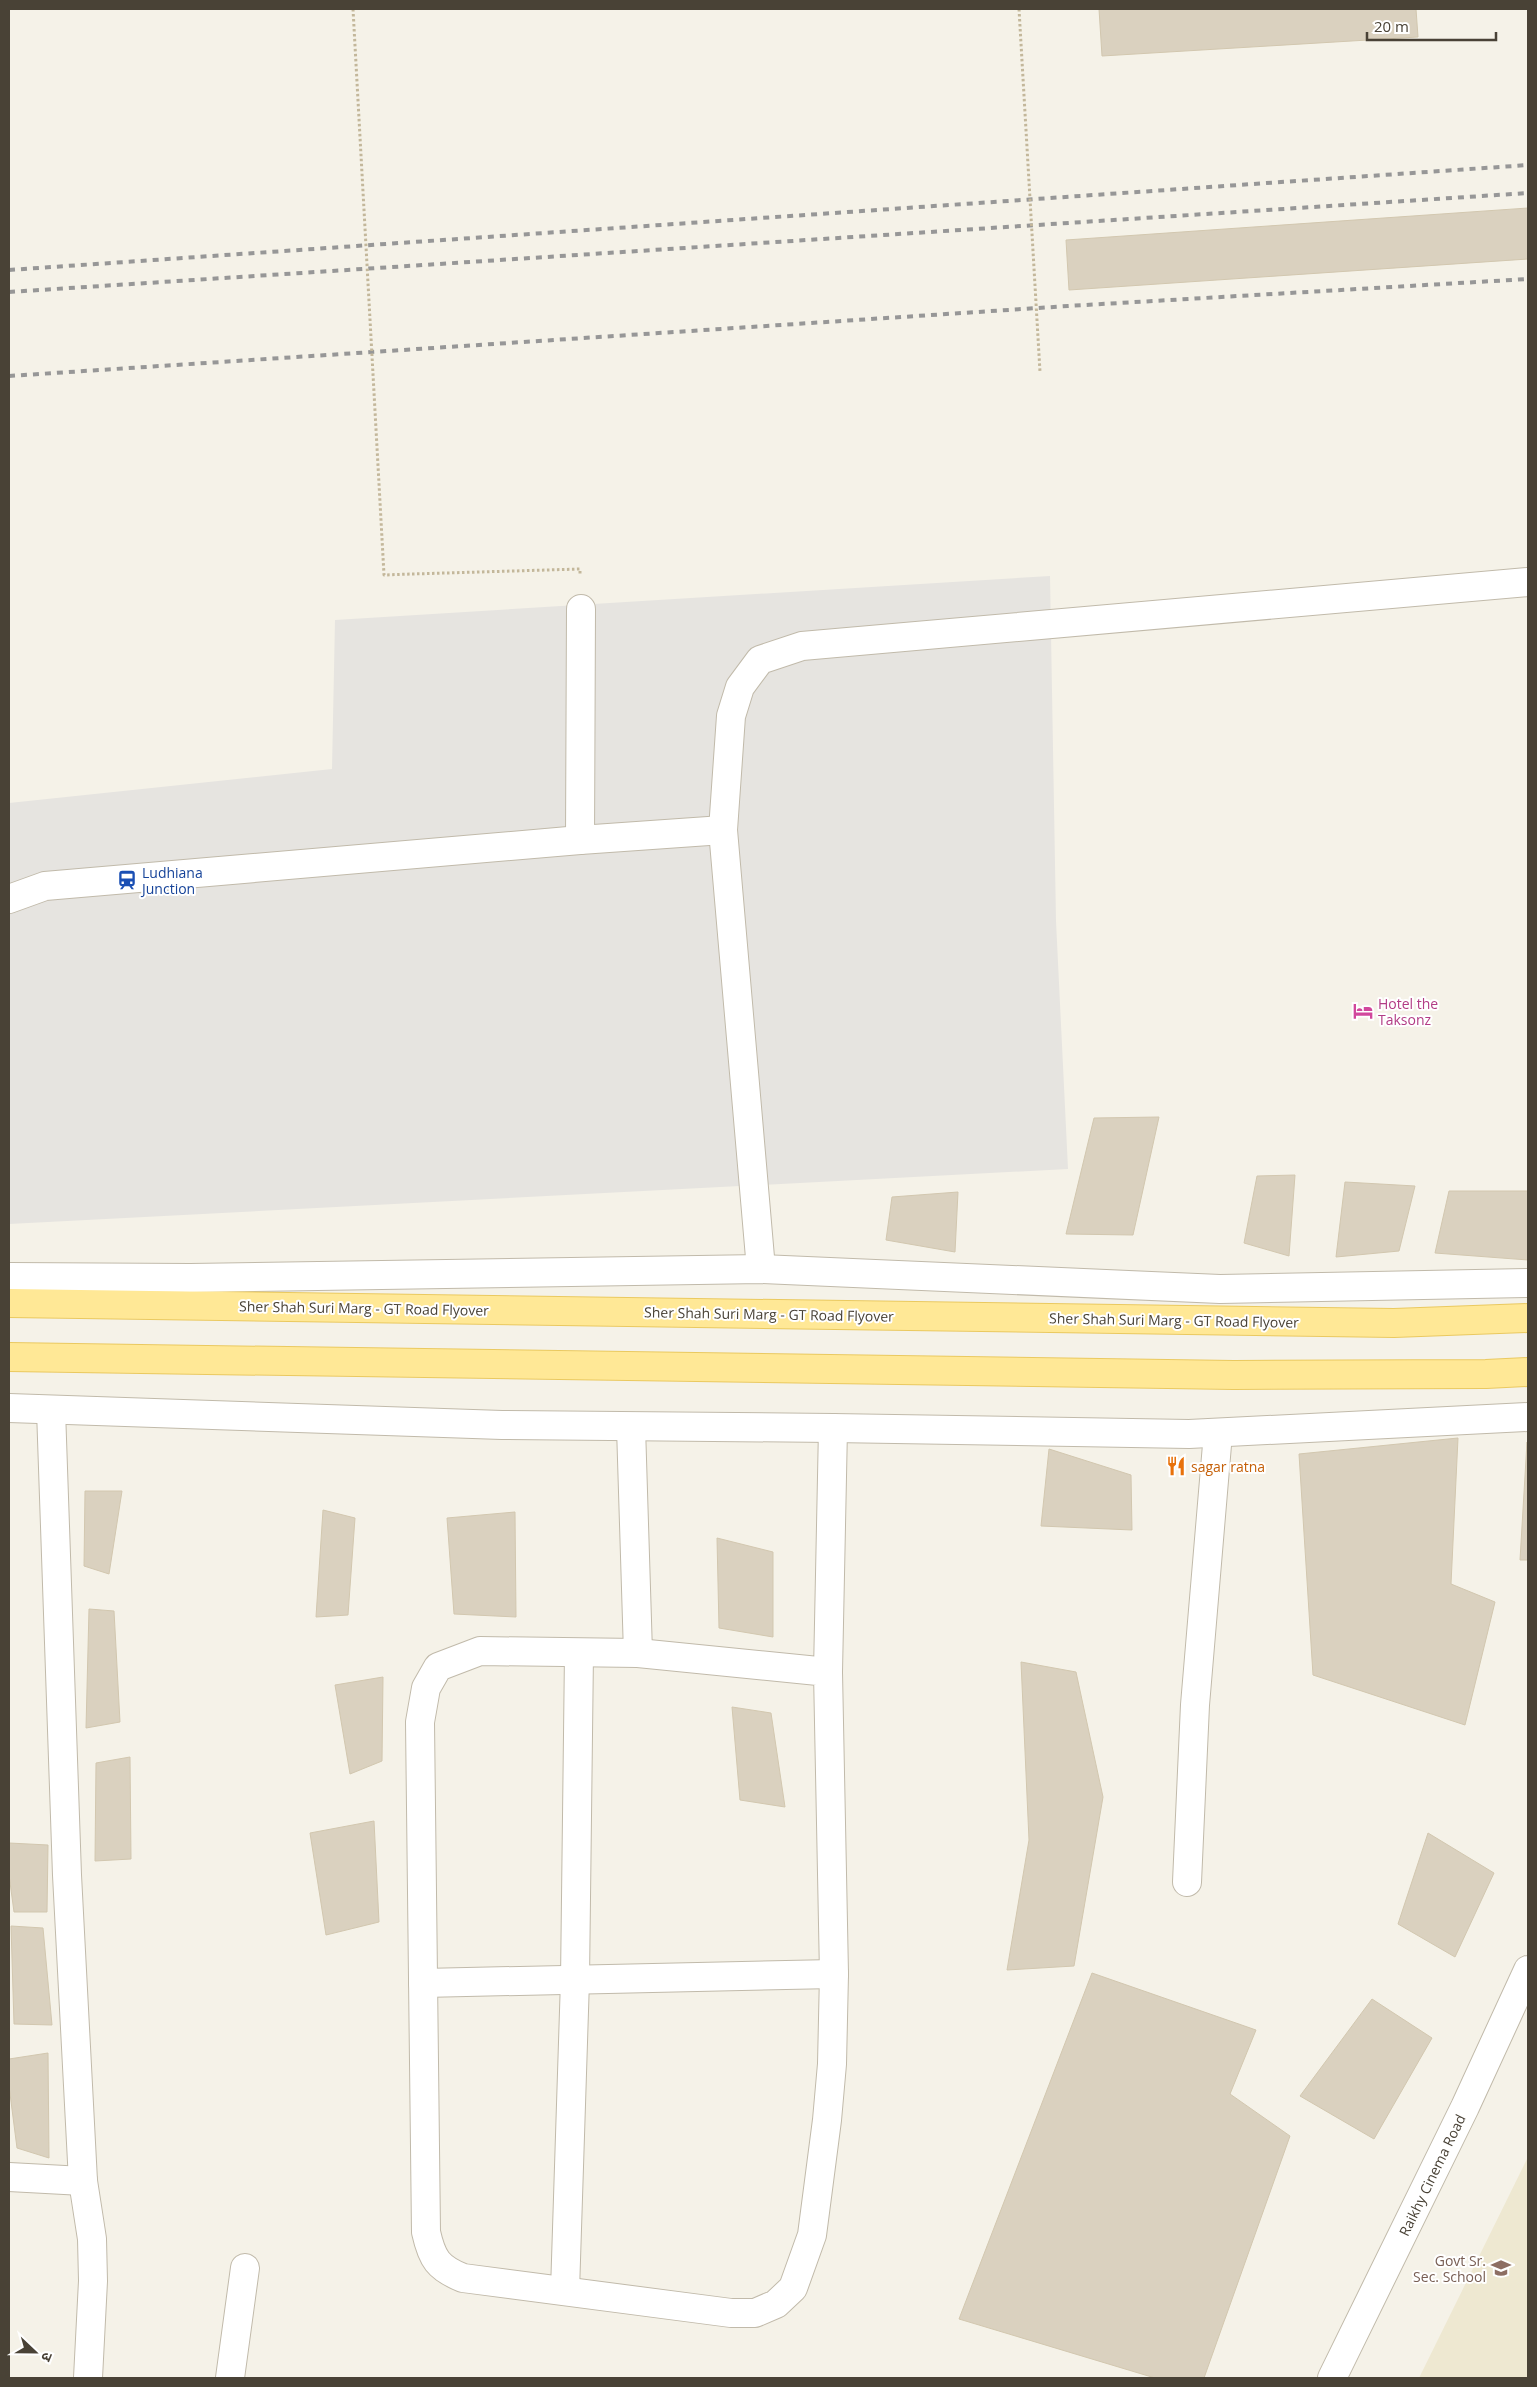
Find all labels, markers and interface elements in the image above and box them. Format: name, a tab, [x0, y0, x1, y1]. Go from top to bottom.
scale bar	[1367, 10, 1496, 42]
text: 20 m	[1374, 16, 1409, 36]
place label: Ludhiana Junction	[140, 863, 203, 898]
station icon: Ludhiana Junction	[116, 869, 138, 891]
place label: Hotel the Taksonz	[1378, 994, 1438, 1029]
hotel icon: Hotel the Taksonz	[1352, 1000, 1374, 1022]
street label: Sher Shah Suri Marg - GT Road Flyover	[239, 1296, 489, 1320]
street label: Sher Shah Suri Marg - GT Road Flyover	[644, 1302, 894, 1326]
street label: Sher Shah Suri Marg - GT Road Flyover	[1049, 1308, 1299, 1332]
restaurant icon: sagar ratna	[1165, 1455, 1187, 1477]
place label: sagar ratna	[1191, 1457, 1265, 1476]
street label: Raikhy Cinema Road	[1394, 2111, 1470, 2239]
place label: Govt Sr. Sec. School	[1413, 2251, 1486, 2286]
school or university icon: Govt Sr. Sec. School	[1490, 2257, 1512, 2279]
north arrow	[10, 2327, 60, 2377]
text: उ	[37, 2350, 58, 2365]

